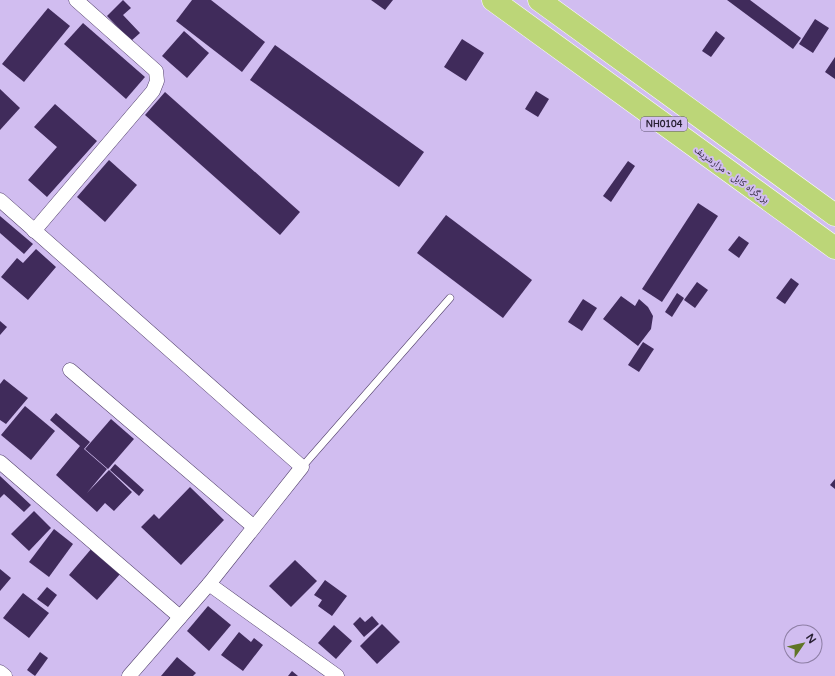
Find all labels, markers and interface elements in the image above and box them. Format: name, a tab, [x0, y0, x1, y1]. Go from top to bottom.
road number: NH0104	[641, 117, 687, 131]
street label: بزرگراه کابل - مزارشریف	[692, 144, 771, 206]
north arrow	[783, 624, 823, 664]
text: N	[803, 631, 819, 646]

